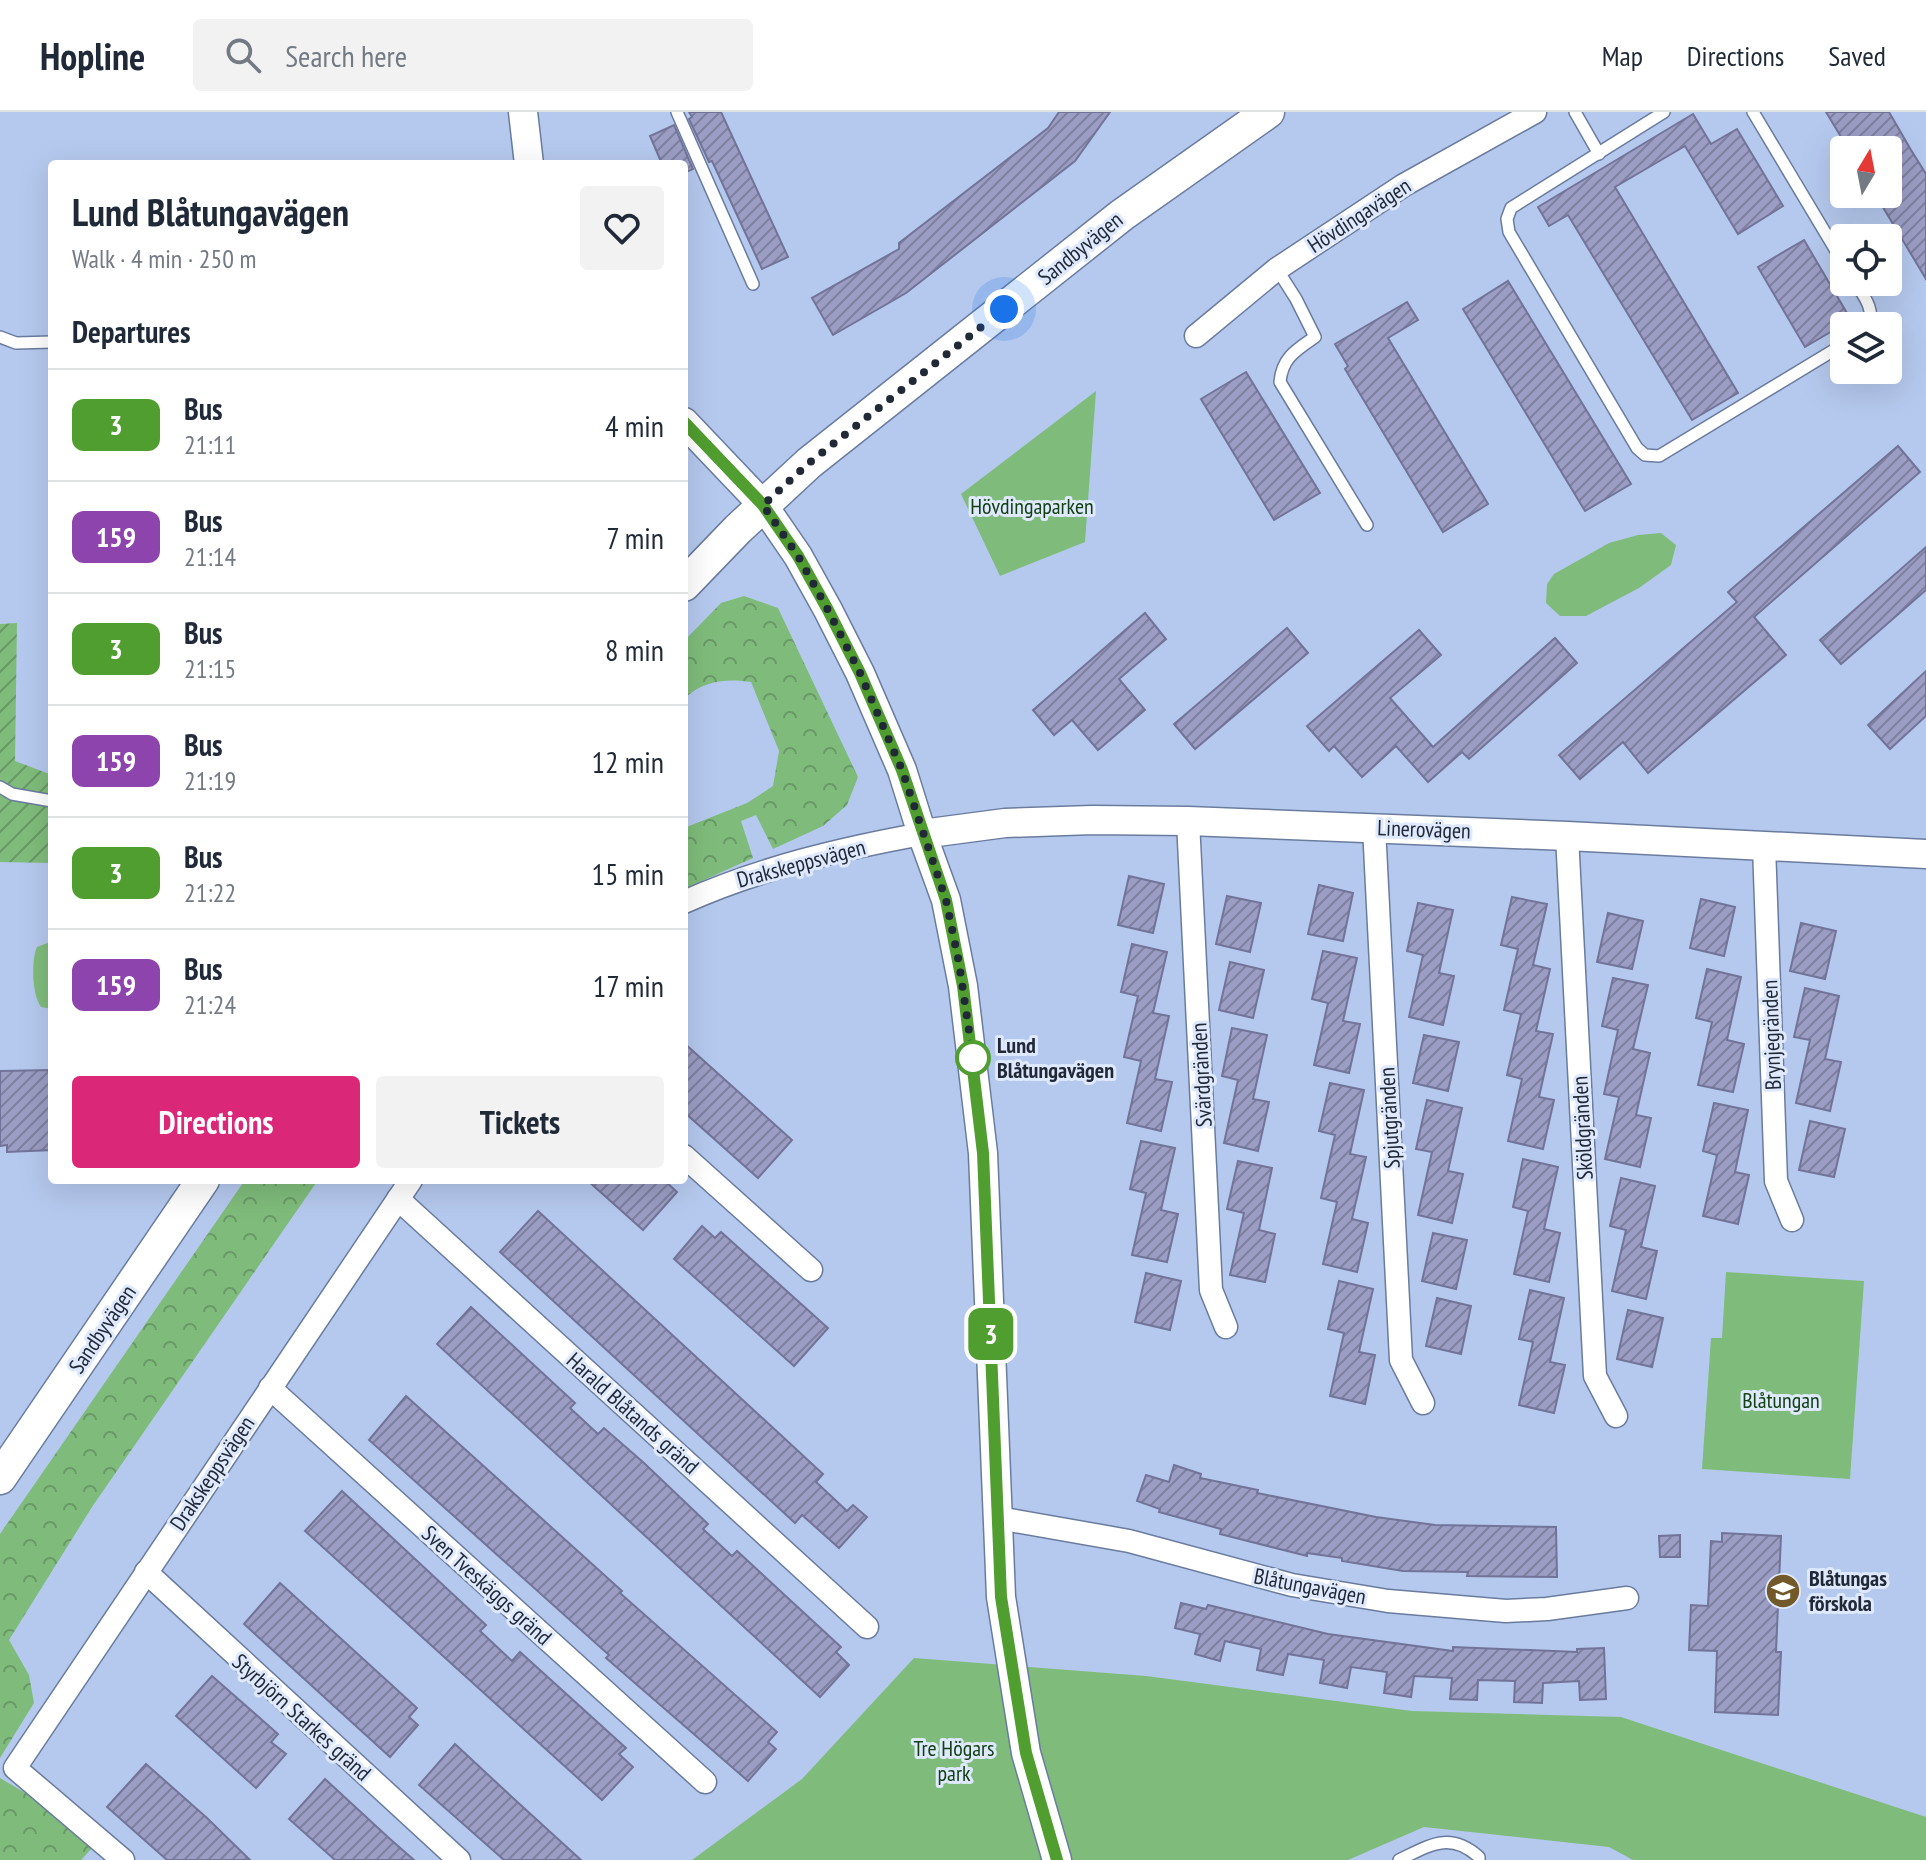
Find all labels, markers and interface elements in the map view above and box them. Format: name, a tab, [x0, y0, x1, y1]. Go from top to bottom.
search box	[193, 19, 753, 91]
text: Hopline	[40, 31, 145, 80]
icon: search	[221, 33, 265, 77]
text: Search here	[285, 36, 407, 75]
text: Map	[1602, 37, 1643, 74]
text: Directions	[1687, 37, 1784, 74]
text: Saved	[1828, 37, 1886, 74]
north arrow	[1830, 136, 1902, 208]
map controls	[1830, 136, 1902, 384]
street label: Hövdingavägen	[1302, 171, 1416, 259]
button: heart	[580, 186, 664, 270]
text: Lund Blåtungavägen	[72, 187, 349, 236]
street label: Sandbyvägen	[1032, 205, 1128, 291]
button: locate	[1830, 224, 1902, 296]
text: Walk · 4 min · 250 m	[72, 242, 256, 275]
your location	[984, 289, 1024, 329]
text: Departures	[72, 312, 190, 351]
button: layers	[1830, 312, 1902, 384]
text: Bus	[184, 389, 223, 428]
text: 3	[109, 406, 123, 443]
text: 4 min	[605, 406, 664, 445]
text: 21:11	[184, 428, 236, 461]
park label: Hövdingaparken	[970, 492, 1094, 520]
text: Bus	[184, 501, 223, 540]
text: 159	[96, 518, 136, 555]
text: 7 min	[606, 518, 664, 557]
text: 21:14	[184, 540, 236, 573]
text: Bus	[184, 613, 223, 652]
text: 3	[109, 630, 123, 667]
text: 8 min	[605, 630, 664, 669]
text: 21:15	[184, 652, 236, 685]
text: Bus	[184, 725, 223, 764]
text: 159	[96, 742, 136, 779]
text: 12 min	[591, 742, 664, 781]
text: 21:19	[184, 764, 236, 797]
street label: Linerovägen	[1377, 813, 1471, 845]
street label: Drakskeppsvägen	[734, 832, 868, 894]
text: Bus	[184, 837, 223, 876]
text: 3	[109, 854, 123, 891]
text: 15 min	[591, 854, 664, 893]
text: 21:22	[184, 876, 236, 909]
text: Bus	[184, 949, 223, 988]
text: 159	[96, 966, 136, 1003]
text: 17 min	[593, 966, 664, 1005]
street label: Brynjegränden	[1755, 979, 1787, 1091]
text: 21:24	[184, 988, 236, 1021]
street label: Svärdgränden	[1184, 1022, 1218, 1128]
place label: Lund Blåtungavägen	[997, 1031, 1114, 1084]
marker: Lund Blåtungavägen	[956, 1041, 990, 1075]
street label: Spjutgränden	[1372, 1067, 1406, 1169]
street label: Sköldgränden	[1565, 1075, 1599, 1181]
button: Directions	[72, 1076, 360, 1168]
button: Tickets	[376, 1076, 664, 1168]
street label: Sandbyvägen	[62, 1279, 142, 1379]
line badge: 3	[965, 1308, 1017, 1360]
text: 3	[984, 1315, 998, 1352]
street label: Harald Blåtands gränd	[561, 1346, 705, 1480]
park label: Blåtungan	[1742, 1386, 1820, 1414]
street label: Drakskeppsvägen	[164, 1410, 260, 1536]
street label: Sven Tveskäggs gränd	[416, 1519, 558, 1651]
street label: Blåtungavägen	[1252, 1561, 1368, 1611]
place label: Blåtungas förskola	[1809, 1564, 1887, 1617]
school or university icon: Blåtungas förskola	[1764, 1572, 1802, 1610]
street label: Styrbjörn Starkes gränd	[227, 1647, 377, 1787]
park label: Tre Högars park	[914, 1734, 994, 1787]

